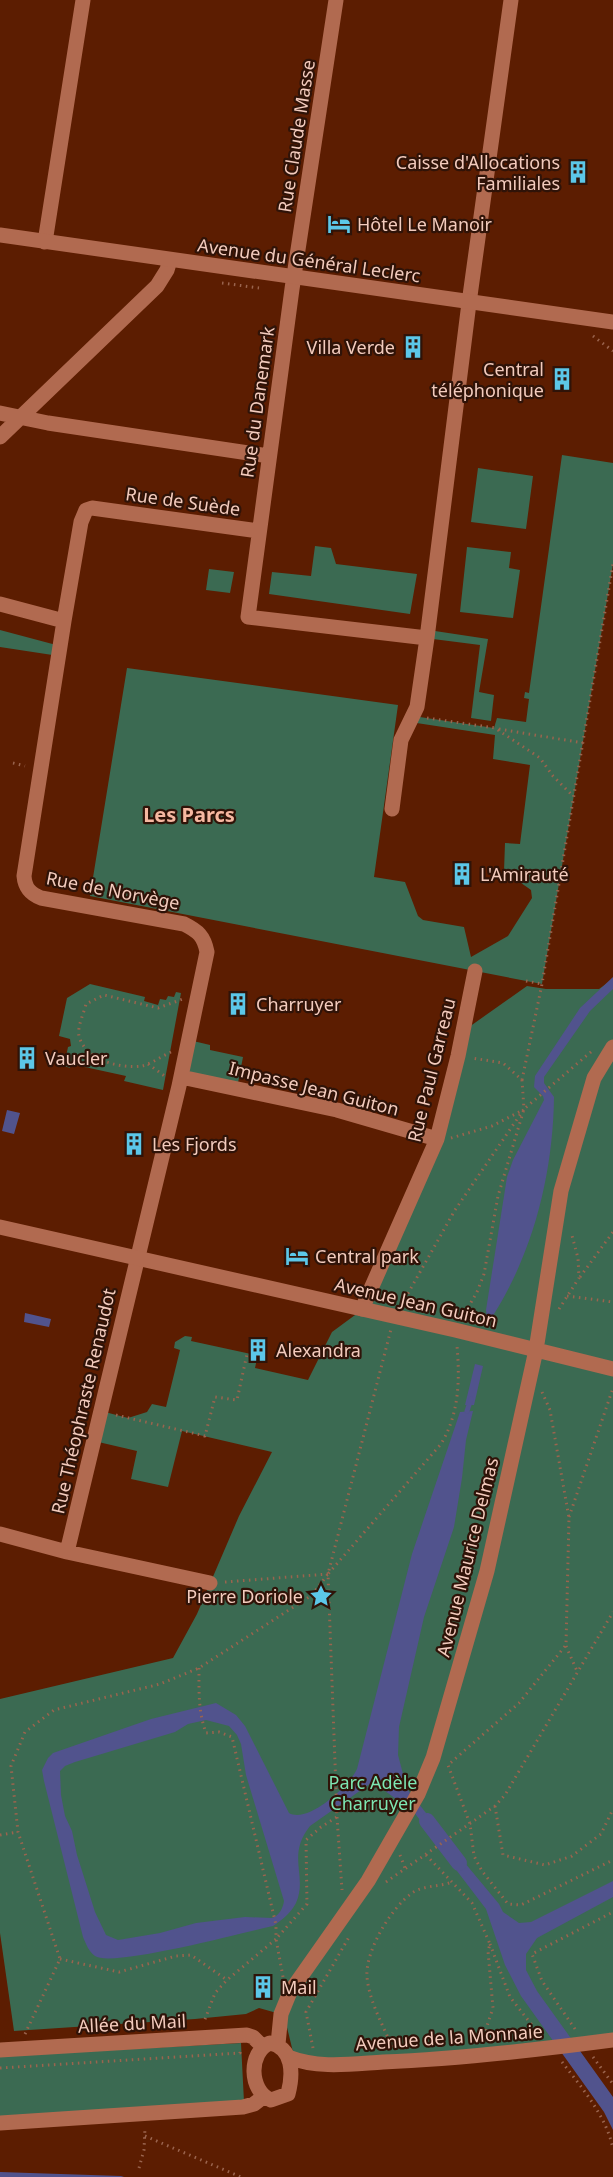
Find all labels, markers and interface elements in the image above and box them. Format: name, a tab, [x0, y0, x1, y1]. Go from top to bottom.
street label: Rue Claude Masse	[272, 58, 320, 214]
place label: Caisse d'Allocations Familiales	[396, 150, 560, 195]
building icon: Caisse d'Allocations Familiales	[565, 159, 591, 185]
hotel icon: Hôtel Le Manoir	[326, 211, 352, 237]
place label: Hôtel Le Manoir	[357, 212, 493, 236]
street label: Avenue du Général Leclerc	[196, 232, 422, 288]
street label: Rue du Danemark	[235, 324, 280, 479]
building icon: Villa Verde	[400, 334, 426, 360]
place label: Villa Verde	[307, 335, 395, 359]
place label: Central téléphonique	[431, 357, 544, 402]
building icon: Central téléphonique	[549, 366, 575, 392]
street label: Rue de Suède	[124, 481, 242, 521]
district label: Les Parcs	[143, 801, 235, 828]
building icon: L'Amirauté	[449, 861, 475, 887]
place label: L'Amirauté	[480, 862, 569, 886]
street label: Rue de Norvège	[44, 865, 182, 915]
building icon: Charruyer	[225, 991, 251, 1017]
place label: Charruyer	[256, 992, 342, 1016]
street label: Rue Paul Garreau	[401, 995, 461, 1145]
building icon: Vaucler	[14, 1045, 40, 1071]
place label: Vaucler	[45, 1046, 108, 1070]
street label: Impasse Jean Guiton	[226, 1055, 402, 1121]
building icon: Les Fjords	[121, 1131, 147, 1157]
place label: Les Fjords	[152, 1132, 237, 1156]
hotel icon: Central park	[284, 1243, 310, 1269]
place label: Central park	[315, 1244, 419, 1268]
street label: Avenue Jean Guiton	[332, 1272, 500, 1332]
street label: Rue Théophraste Renaudot	[45, 1285, 121, 1516]
building icon: Alexandra	[245, 1337, 271, 1363]
place label: Alexandra	[276, 1338, 361, 1362]
street label: Avenue Maurice Delmas	[431, 1455, 503, 1659]
place icon: Pierre Doriole	[308, 1583, 334, 1609]
place label: Pierre Doriole	[186, 1584, 303, 1608]
park label: Parc Adèle Charruyer	[329, 1770, 417, 1815]
building icon: Mail	[250, 1974, 276, 2000]
place label: Mail	[281, 1975, 317, 1999]
street label: Allée du Mail	[77, 2008, 187, 2038]
street label: Avenue de la Monnaie	[355, 2018, 543, 2056]

